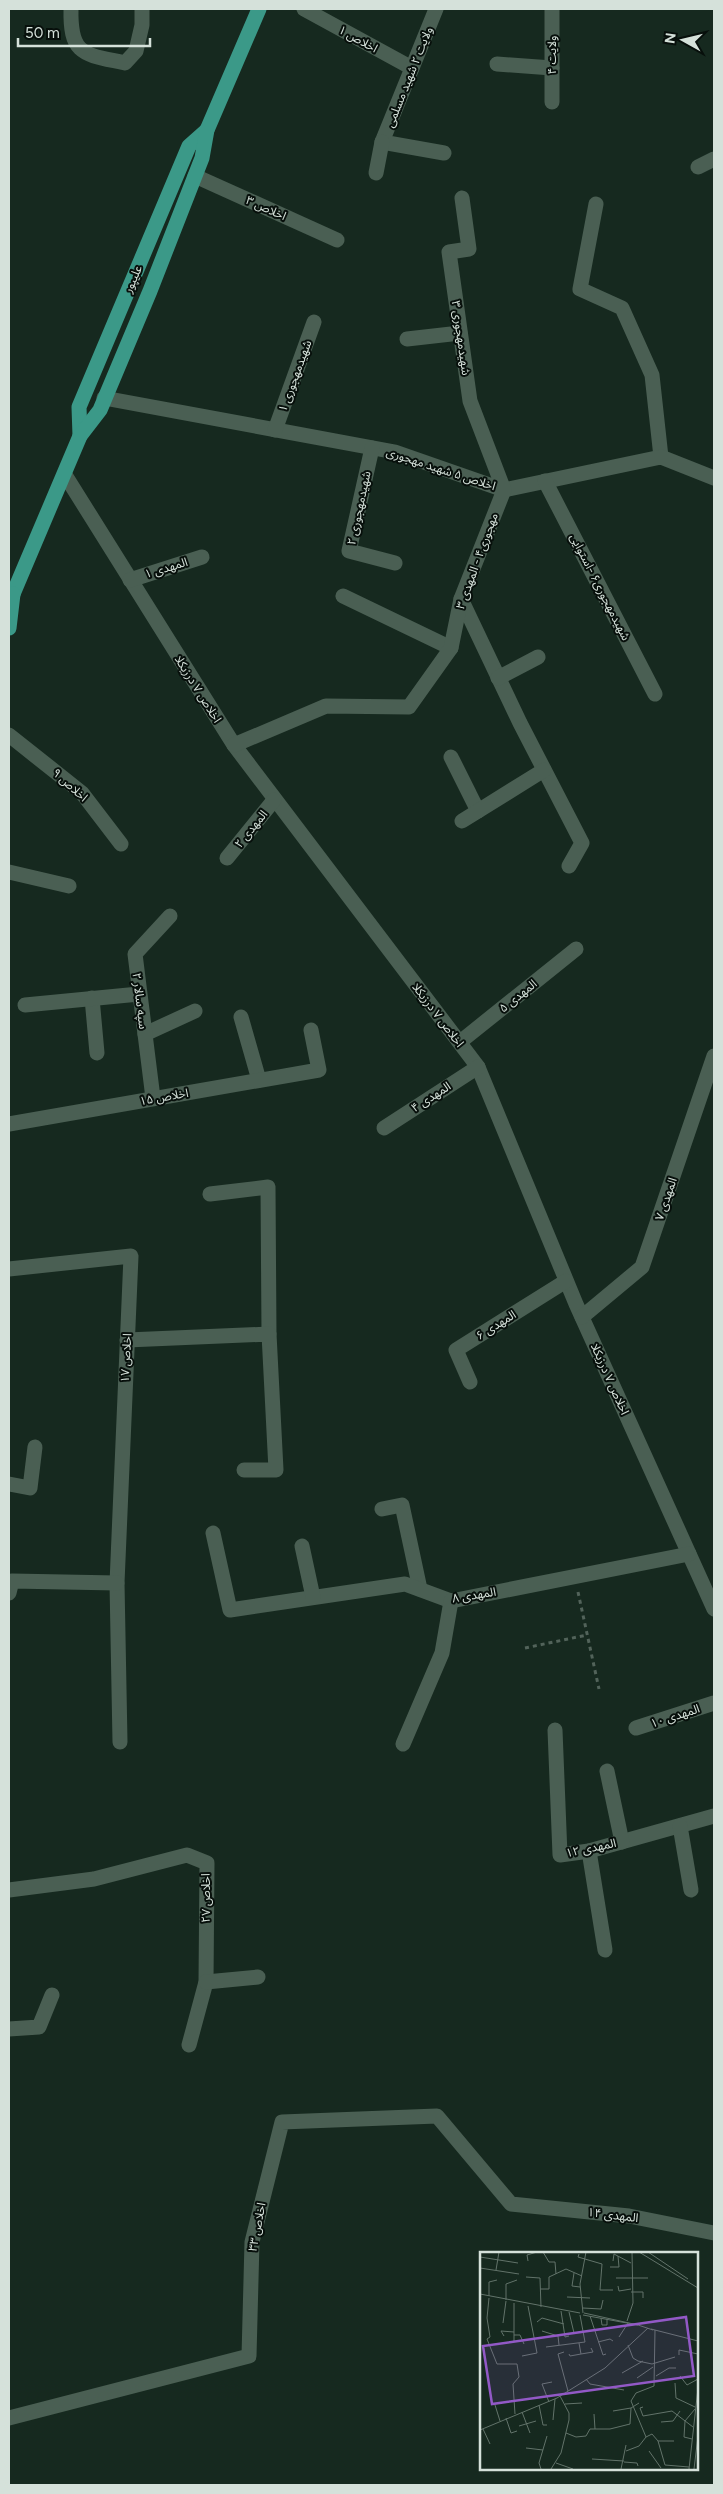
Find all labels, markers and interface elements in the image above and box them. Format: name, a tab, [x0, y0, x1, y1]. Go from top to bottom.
scale bar	[18, 15, 150, 47]
north arrow	[658, 15, 708, 65]
street label: اخلاص ۱	[336, 23, 380, 56]
text: 50 m	[25, 24, 60, 42]
street label: ولایت ۲ شهید مسلمی	[382, 25, 436, 129]
text: N	[661, 32, 680, 45]
street label: ولایت ۴	[545, 36, 559, 74]
street label: اخلاص ۳	[244, 193, 288, 223]
street label: علیپور	[121, 263, 146, 296]
street label: شهیدمهجوری ۳	[449, 300, 473, 376]
street label: شهیدمهجوری ۱	[276, 338, 315, 414]
street label: اخلاص ۵ شهید مهجوری	[385, 445, 498, 493]
street label: شهیدمهجوری ۲	[344, 470, 374, 546]
street label: مهجوری۴ - المهدی ۳	[453, 511, 501, 611]
street label: شهیدمهجوری۶ -استوایی	[567, 531, 633, 643]
street label: المهدی ۱	[143, 555, 189, 581]
street label: اخلاص ۷ درزیکلا	[172, 653, 224, 725]
street label: اخلاص ۹	[49, 766, 91, 805]
street label: المهدی ۲	[232, 807, 270, 851]
street label: سپه سالار ۲	[129, 972, 150, 1030]
street label: المهدی ۵	[496, 977, 540, 1015]
street label: اخلاص ۷ درزیکلا	[409, 980, 467, 1050]
street label: المهدی ۴	[409, 1079, 454, 1115]
street label: اخلاص ۱۵	[138, 1086, 190, 1108]
street label: المهدی ۷	[652, 1176, 680, 1222]
street label: المهدی ۶	[473, 1307, 519, 1343]
street label: اخلاص ۱۷	[118, 1333, 134, 1383]
street label: اخلاص ۷ درزیکلا	[588, 1341, 632, 1417]
street label: المهدی ۸	[451, 1585, 497, 1605]
street label: المهدی ۱۰	[648, 1701, 702, 1731]
street label: المهدی ۱۲	[565, 1836, 618, 1860]
street label: اخلاص ۲۷	[199, 1873, 213, 1923]
street label: اخلاص ۳۳	[245, 2201, 269, 2253]
street label: المهدی ۱۴	[587, 2205, 639, 2225]
inset map	[480, 2252, 698, 2469]

